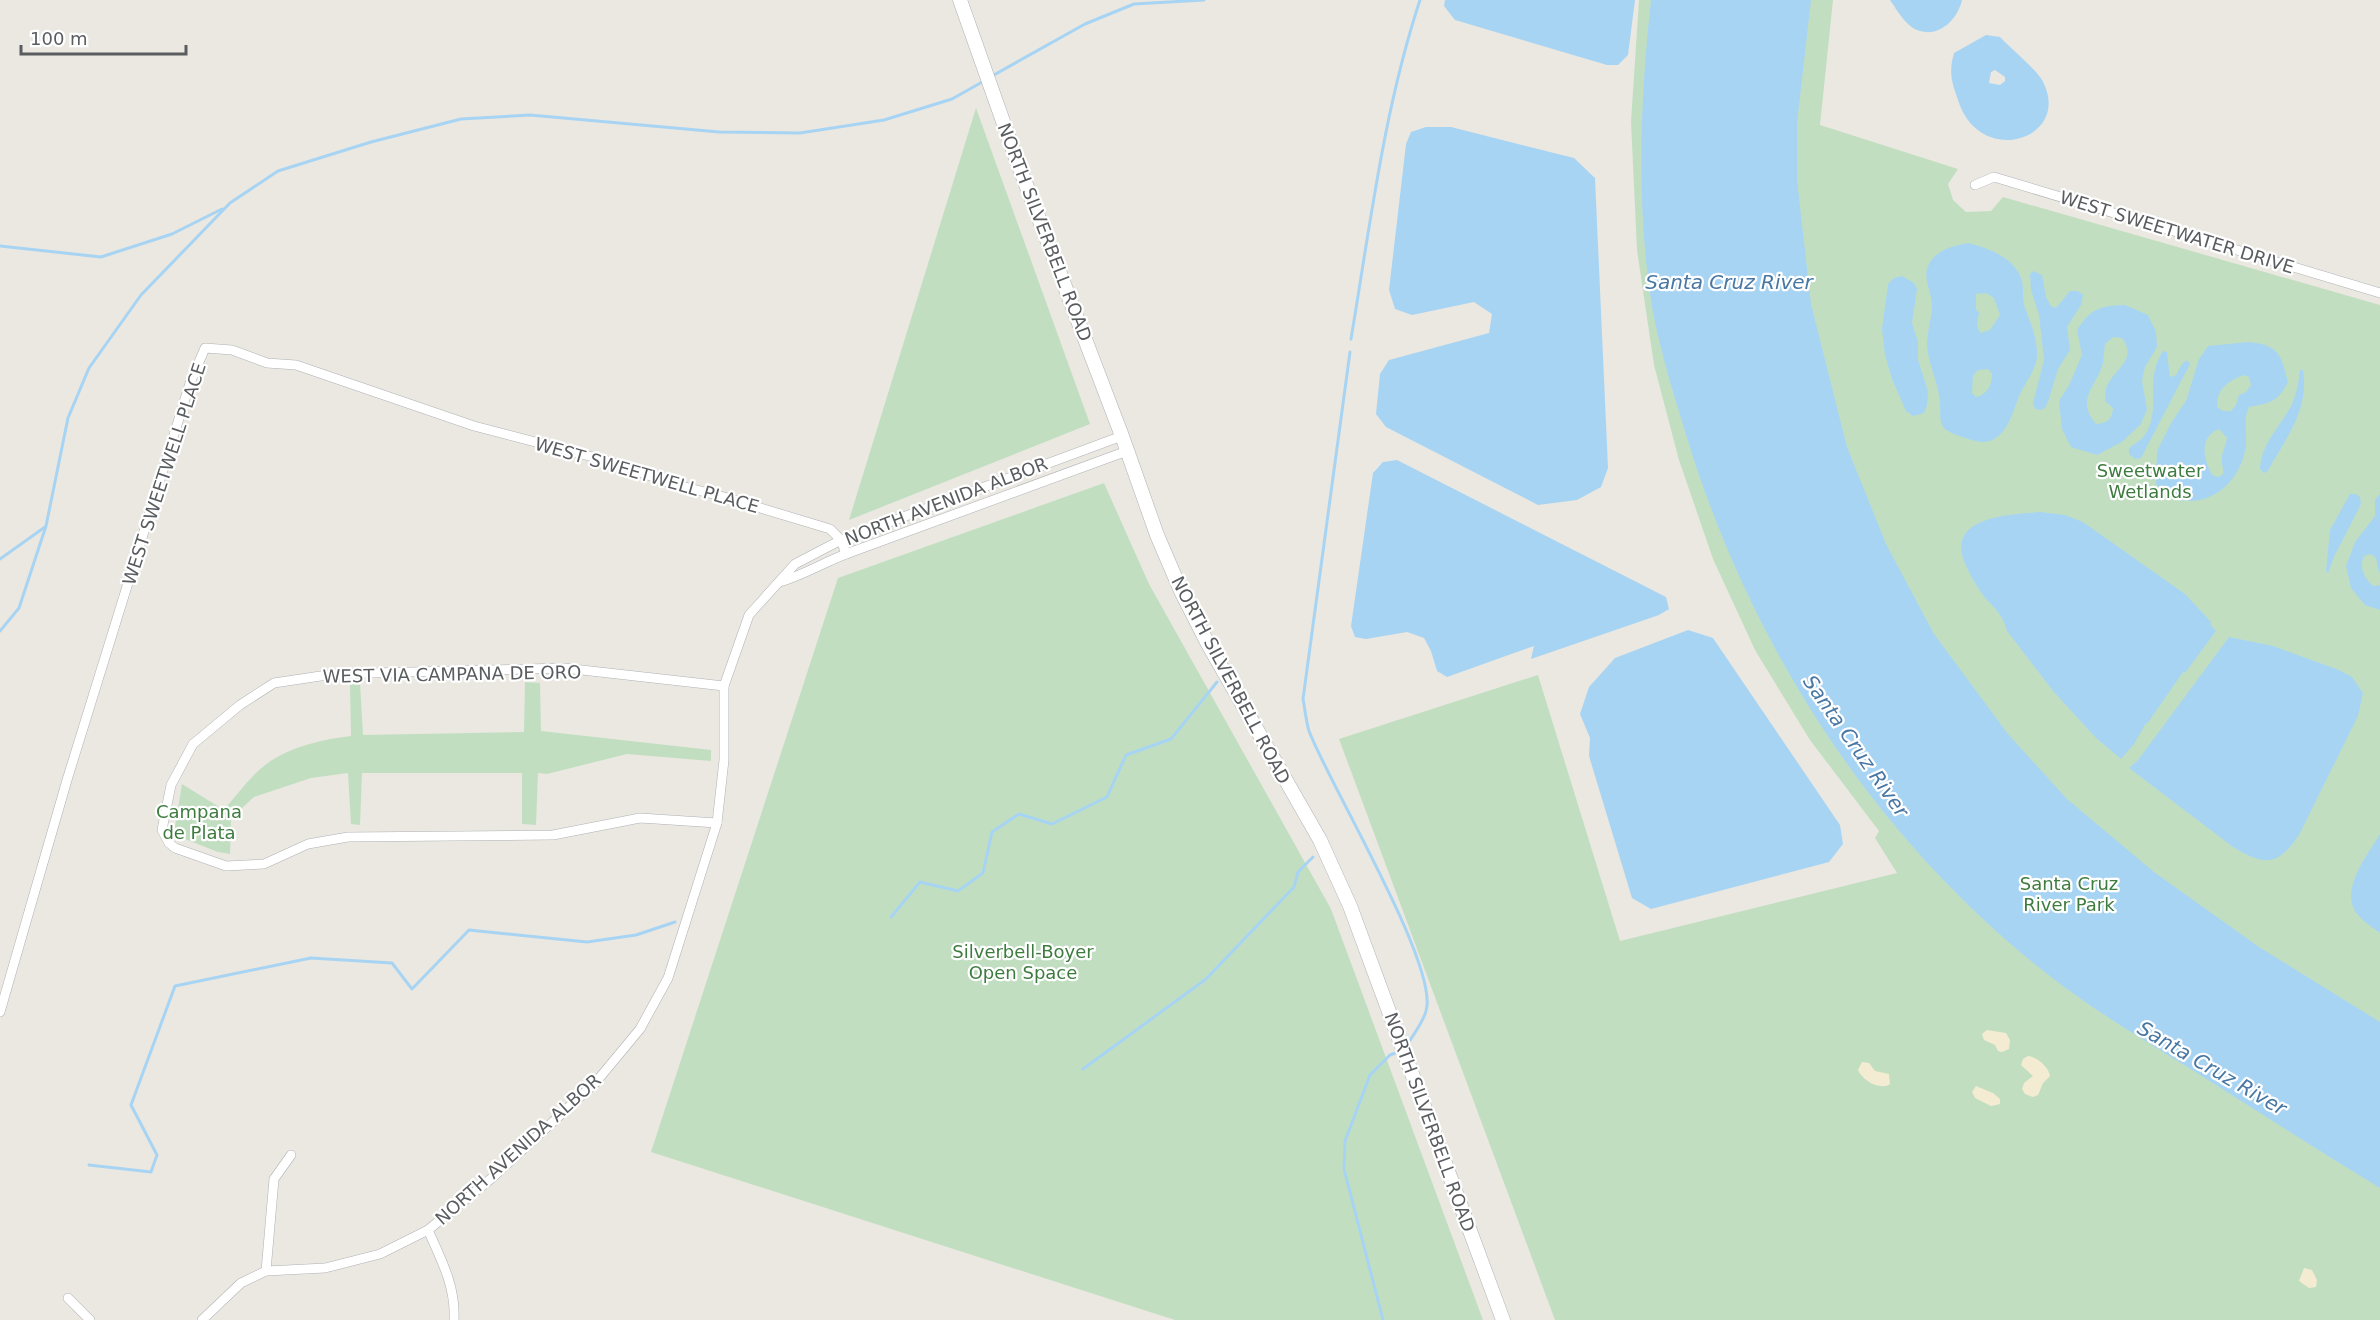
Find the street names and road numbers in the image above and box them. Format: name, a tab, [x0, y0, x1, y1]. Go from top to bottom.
street label: NORTH SILVERBELL ROAD	[994, 120, 1096, 344]
street label: WEST SWEETWATER DRIVE	[2057, 186, 2297, 278]
street label: WEST SWEETWELL PLACE	[118, 360, 210, 588]
street label: WEST SWEETWELL PLACE	[532, 433, 762, 517]
street label: NORTH AVENIDA ALBOR	[842, 453, 1050, 549]
street label: NORTH SILVERBELL ROAD	[1167, 573, 1295, 787]
street label: WEST VIA CAMPANA DE ORO	[322, 661, 582, 687]
street label: NORTH SILVERBELL ROAD	[1380, 1009, 1480, 1235]
street label: NORTH AVENIDA ALBOR	[431, 1069, 605, 1229]

